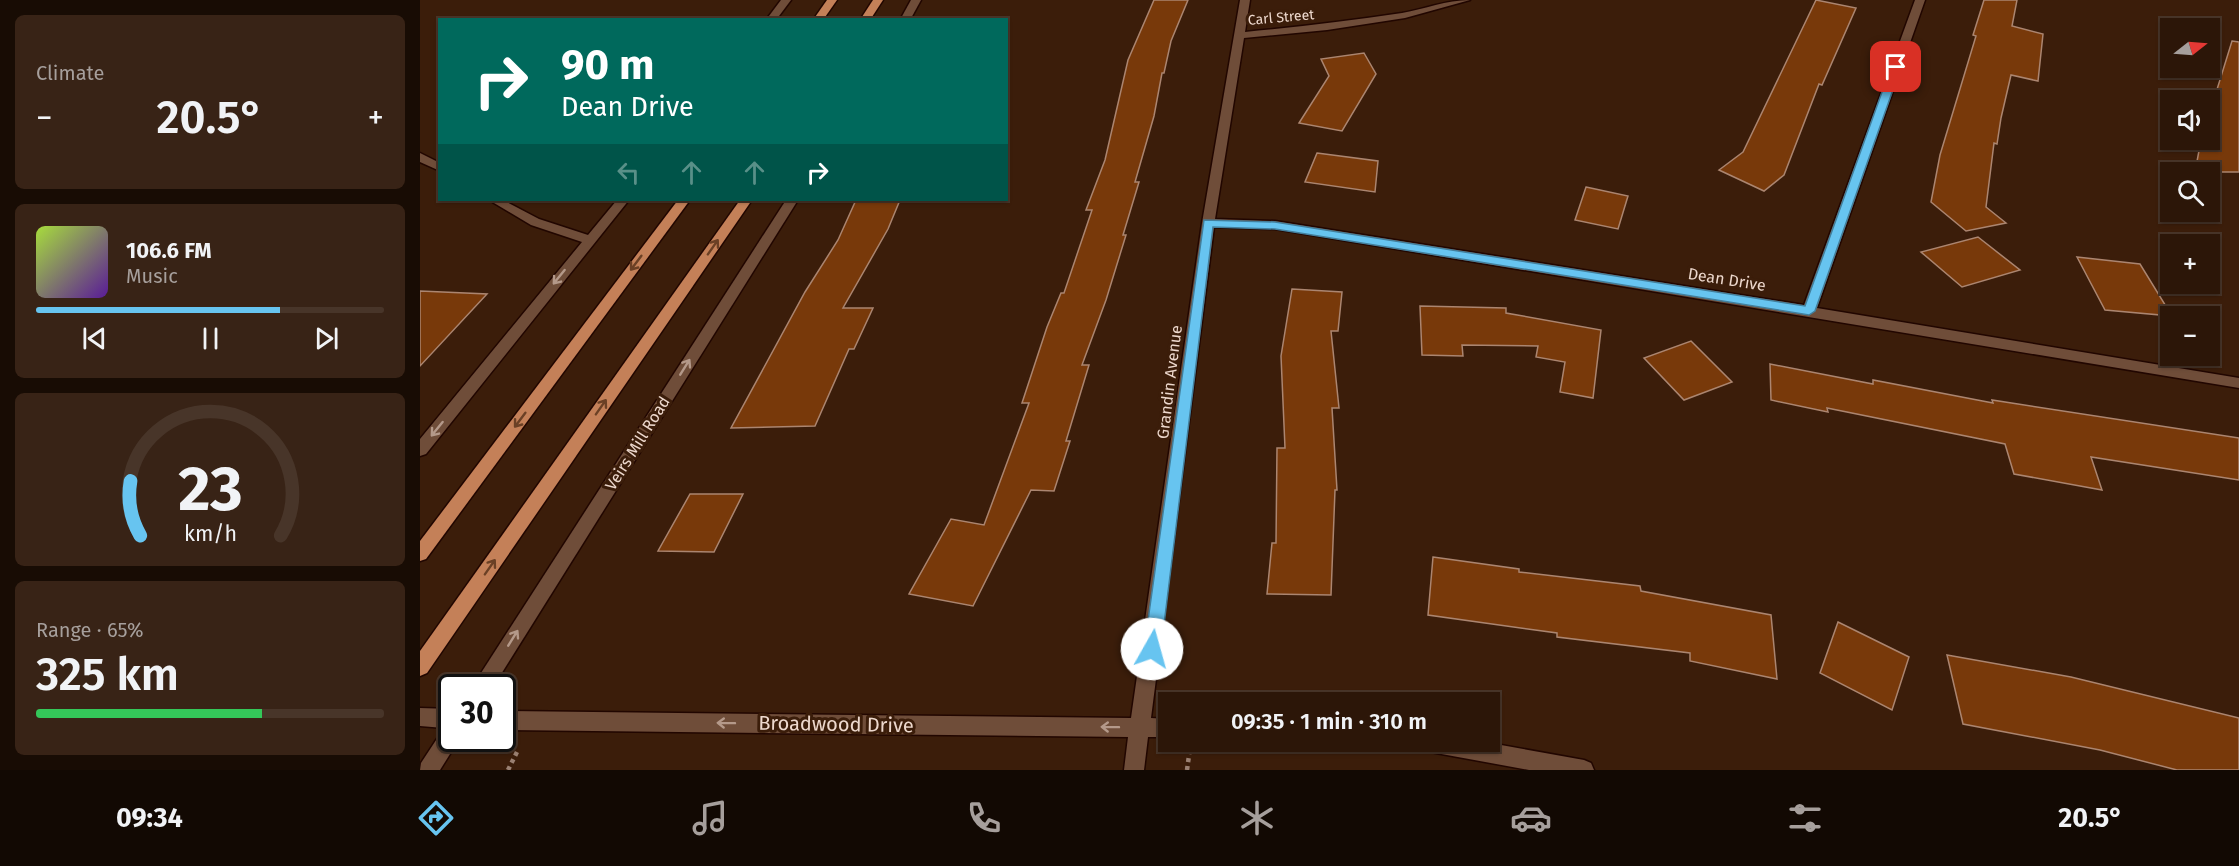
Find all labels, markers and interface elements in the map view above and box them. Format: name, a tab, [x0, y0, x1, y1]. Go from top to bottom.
street label: Carl Street	[1247, 6, 1316, 29]
north arrow	[2160, 18, 2220, 78]
map controls	[2160, 18, 2220, 366]
text: 90 m	[561, 40, 655, 90]
pin	[1870, 41, 1921, 92]
icon: right	[462, 42, 540, 120]
icon: arrive	[1879, 50, 1912, 83]
text: Climate	[36, 61, 104, 85]
button: sound	[2160, 90, 2220, 150]
text: 20.5°	[156, 91, 264, 145]
text: Dean Drive	[561, 91, 694, 123]
text: −	[36, 98, 53, 138]
text: +	[368, 98, 384, 138]
icon: left	[612, 156, 645, 189]
icon: ahead	[675, 156, 708, 189]
icon: ahead	[738, 156, 771, 189]
icon: right	[801, 156, 834, 189]
button: search	[2160, 162, 2220, 222]
button: +	[2160, 234, 2220, 294]
text: 106.6 FM	[126, 237, 212, 264]
one-way arrow	[707, 239, 719, 256]
one-way arrow	[630, 255, 642, 271]
text: Music	[126, 264, 178, 288]
street label: Dean Drive	[1687, 264, 1767, 295]
one-way arrow	[553, 269, 566, 285]
button: −	[2160, 306, 2220, 366]
icon: previous	[78, 322, 111, 355]
icon: pause	[194, 322, 227, 355]
icon: next	[310, 322, 343, 355]
street label: Grandin Avenue	[1153, 324, 1186, 440]
one-way arrow	[680, 359, 692, 376]
street label: Veirs Mill Road	[601, 393, 674, 494]
one-way arrow	[595, 400, 607, 416]
one-way arrow	[513, 411, 526, 427]
one-way arrow	[431, 421, 444, 437]
text: 23	[178, 453, 242, 528]
text: km/h	[183, 522, 237, 548]
one-way arrow	[484, 559, 496, 576]
position arrow	[1120, 617, 1184, 681]
text: Range · 65%	[36, 618, 144, 642]
one-way arrow	[507, 629, 520, 646]
text: 325 km	[36, 648, 179, 702]
speed limit sign: 30	[438, 674, 516, 752]
text: 09:35 · 1 min · 310 m	[1231, 708, 1427, 735]
street label: Broadwood Drive	[758, 711, 914, 737]
one-way arrow	[717, 717, 737, 728]
one-way arrow	[1101, 721, 1121, 733]
icon: directions	[415, 797, 457, 839]
icon: music	[689, 797, 731, 839]
icon: phone	[963, 797, 1005, 839]
icon: climate	[1236, 797, 1278, 839]
icon: car	[1510, 797, 1552, 839]
icon: filters	[1784, 797, 1826, 839]
text: 09:34	[116, 802, 183, 834]
text: 20.5°	[2058, 802, 2123, 834]

